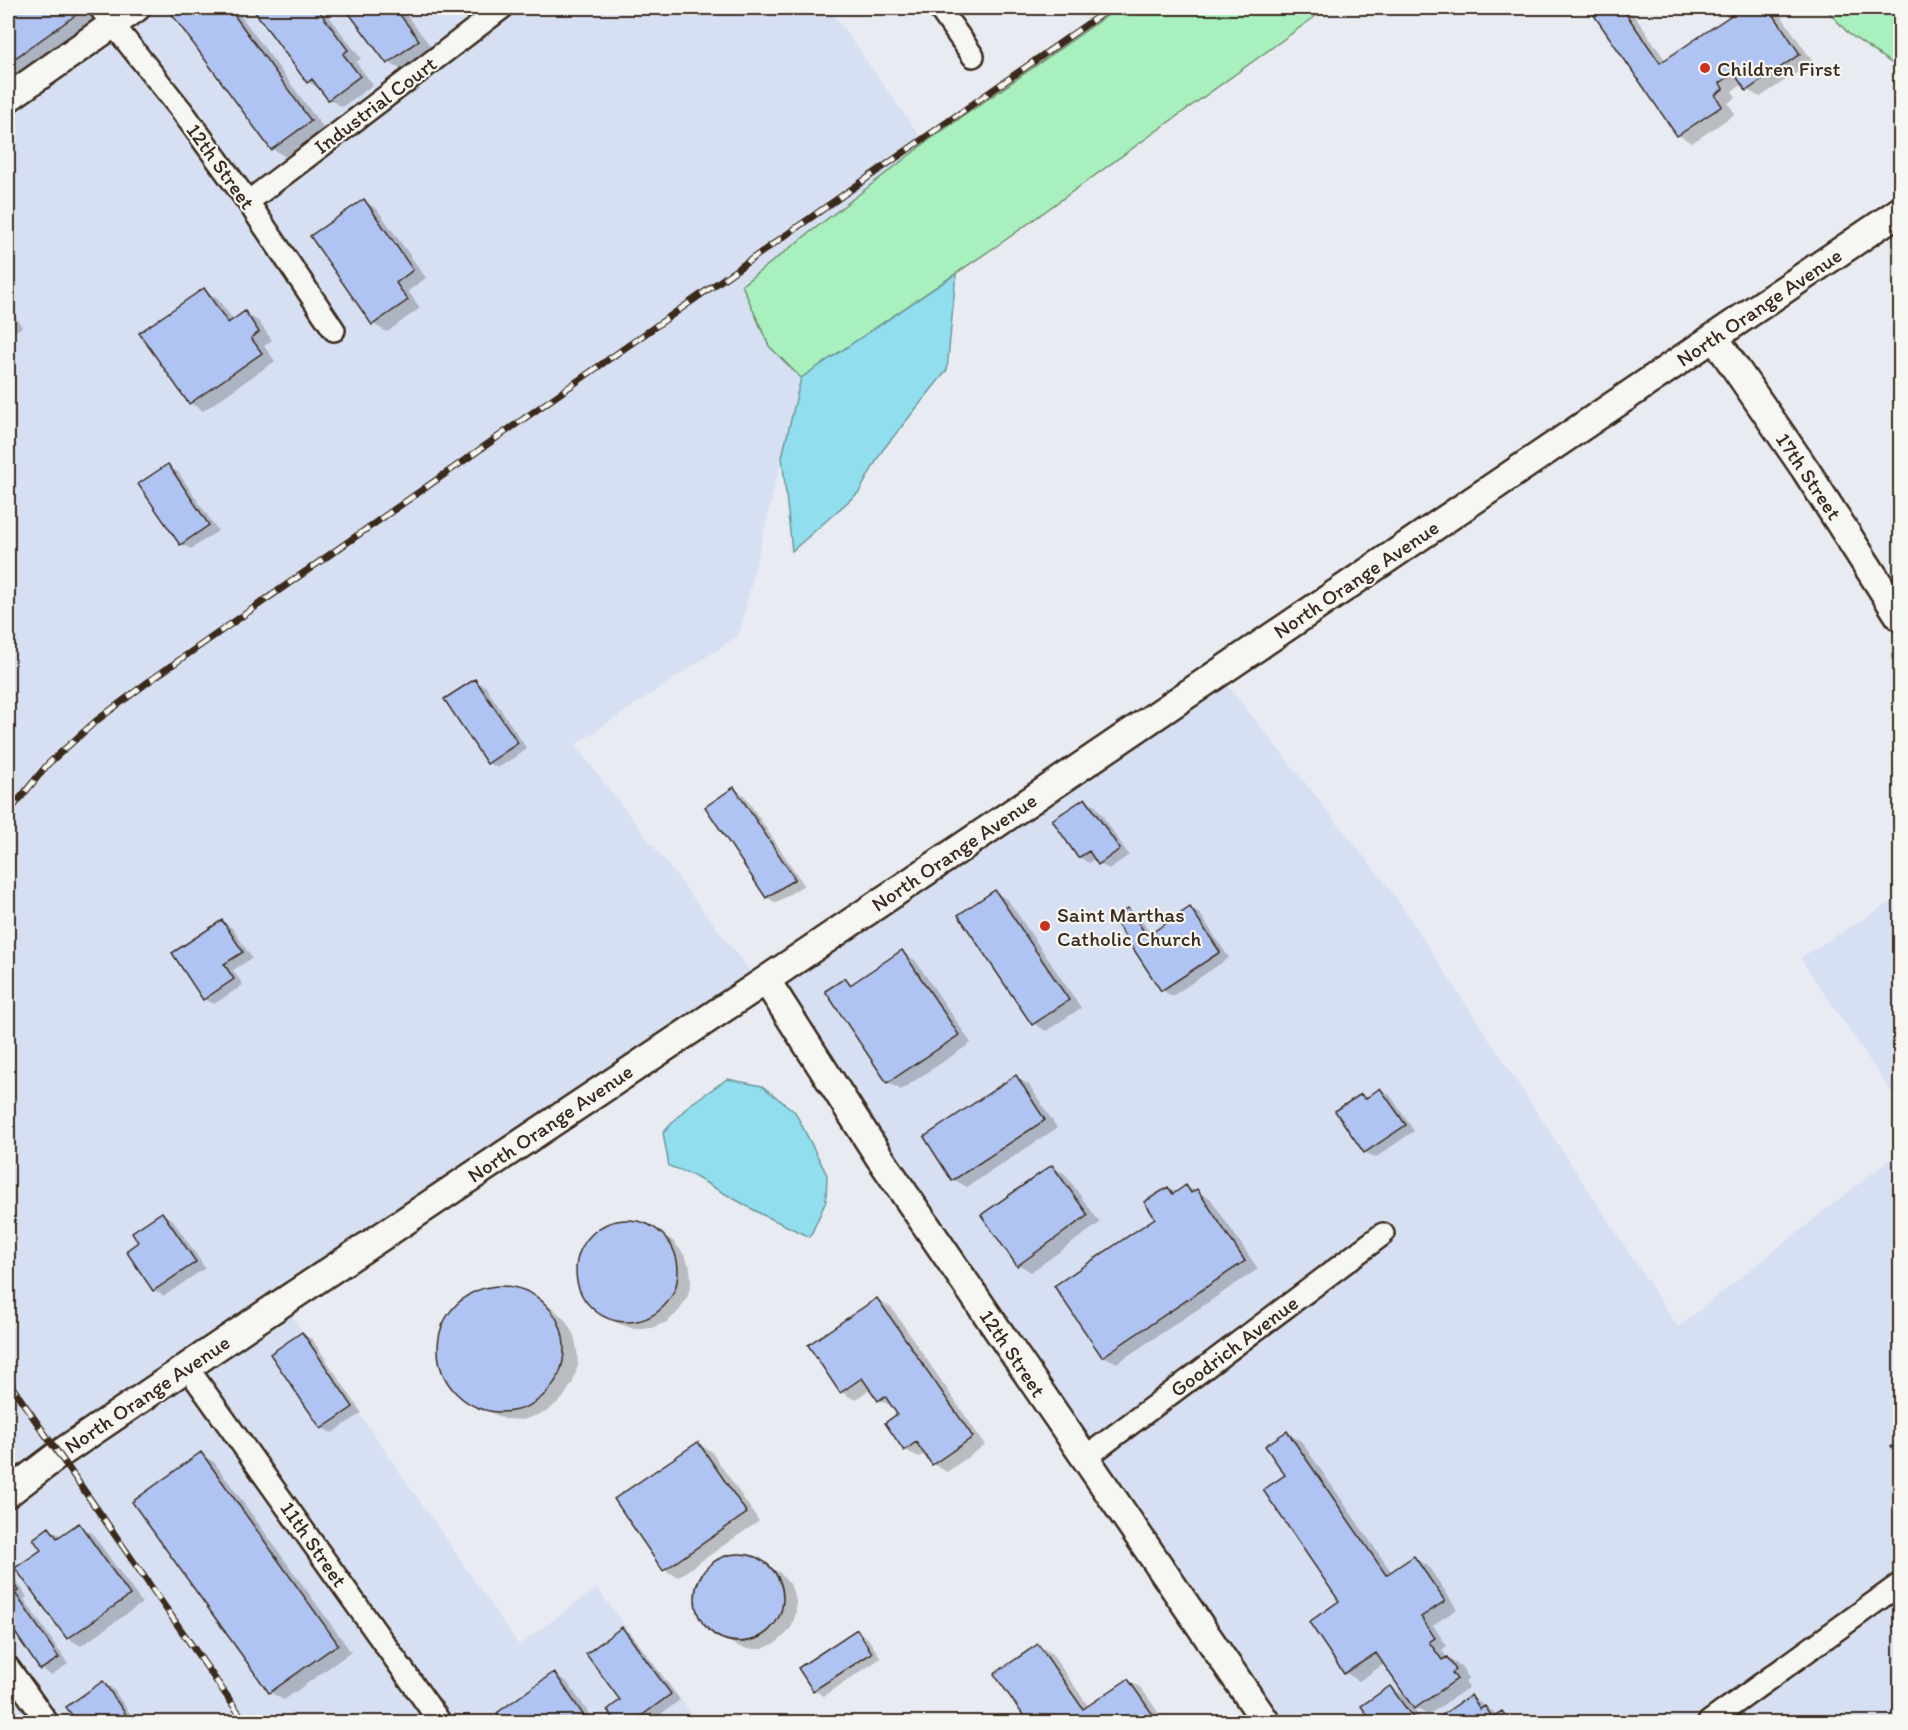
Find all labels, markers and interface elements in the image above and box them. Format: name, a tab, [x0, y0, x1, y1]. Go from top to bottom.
street label: Industrial Court	[309, 51, 441, 159]
place label: Children First	[1717, 56, 1841, 81]
marker: Children First	[1698, 61, 1712, 75]
street label: 12th Street	[181, 118, 261, 214]
street label: North Orange Avenue	[1672, 242, 1846, 372]
street label: 17th Street	[1771, 428, 1847, 524]
street label: North Orange Avenue	[1269, 514, 1443, 644]
street label: North Orange Avenue	[867, 787, 1041, 917]
place label: Saint Marthas Catholic Church	[1057, 902, 1202, 951]
marker: Saint Marthas Catholic Church	[1038, 919, 1052, 933]
street label: North Orange Avenue	[463, 1058, 637, 1188]
street label: Goodrich Avenue	[1165, 1290, 1303, 1402]
street label: 12th Street	[975, 1305, 1051, 1402]
street label: North Orange Avenue	[60, 1329, 234, 1459]
street label: 11th Street	[275, 1496, 353, 1592]

